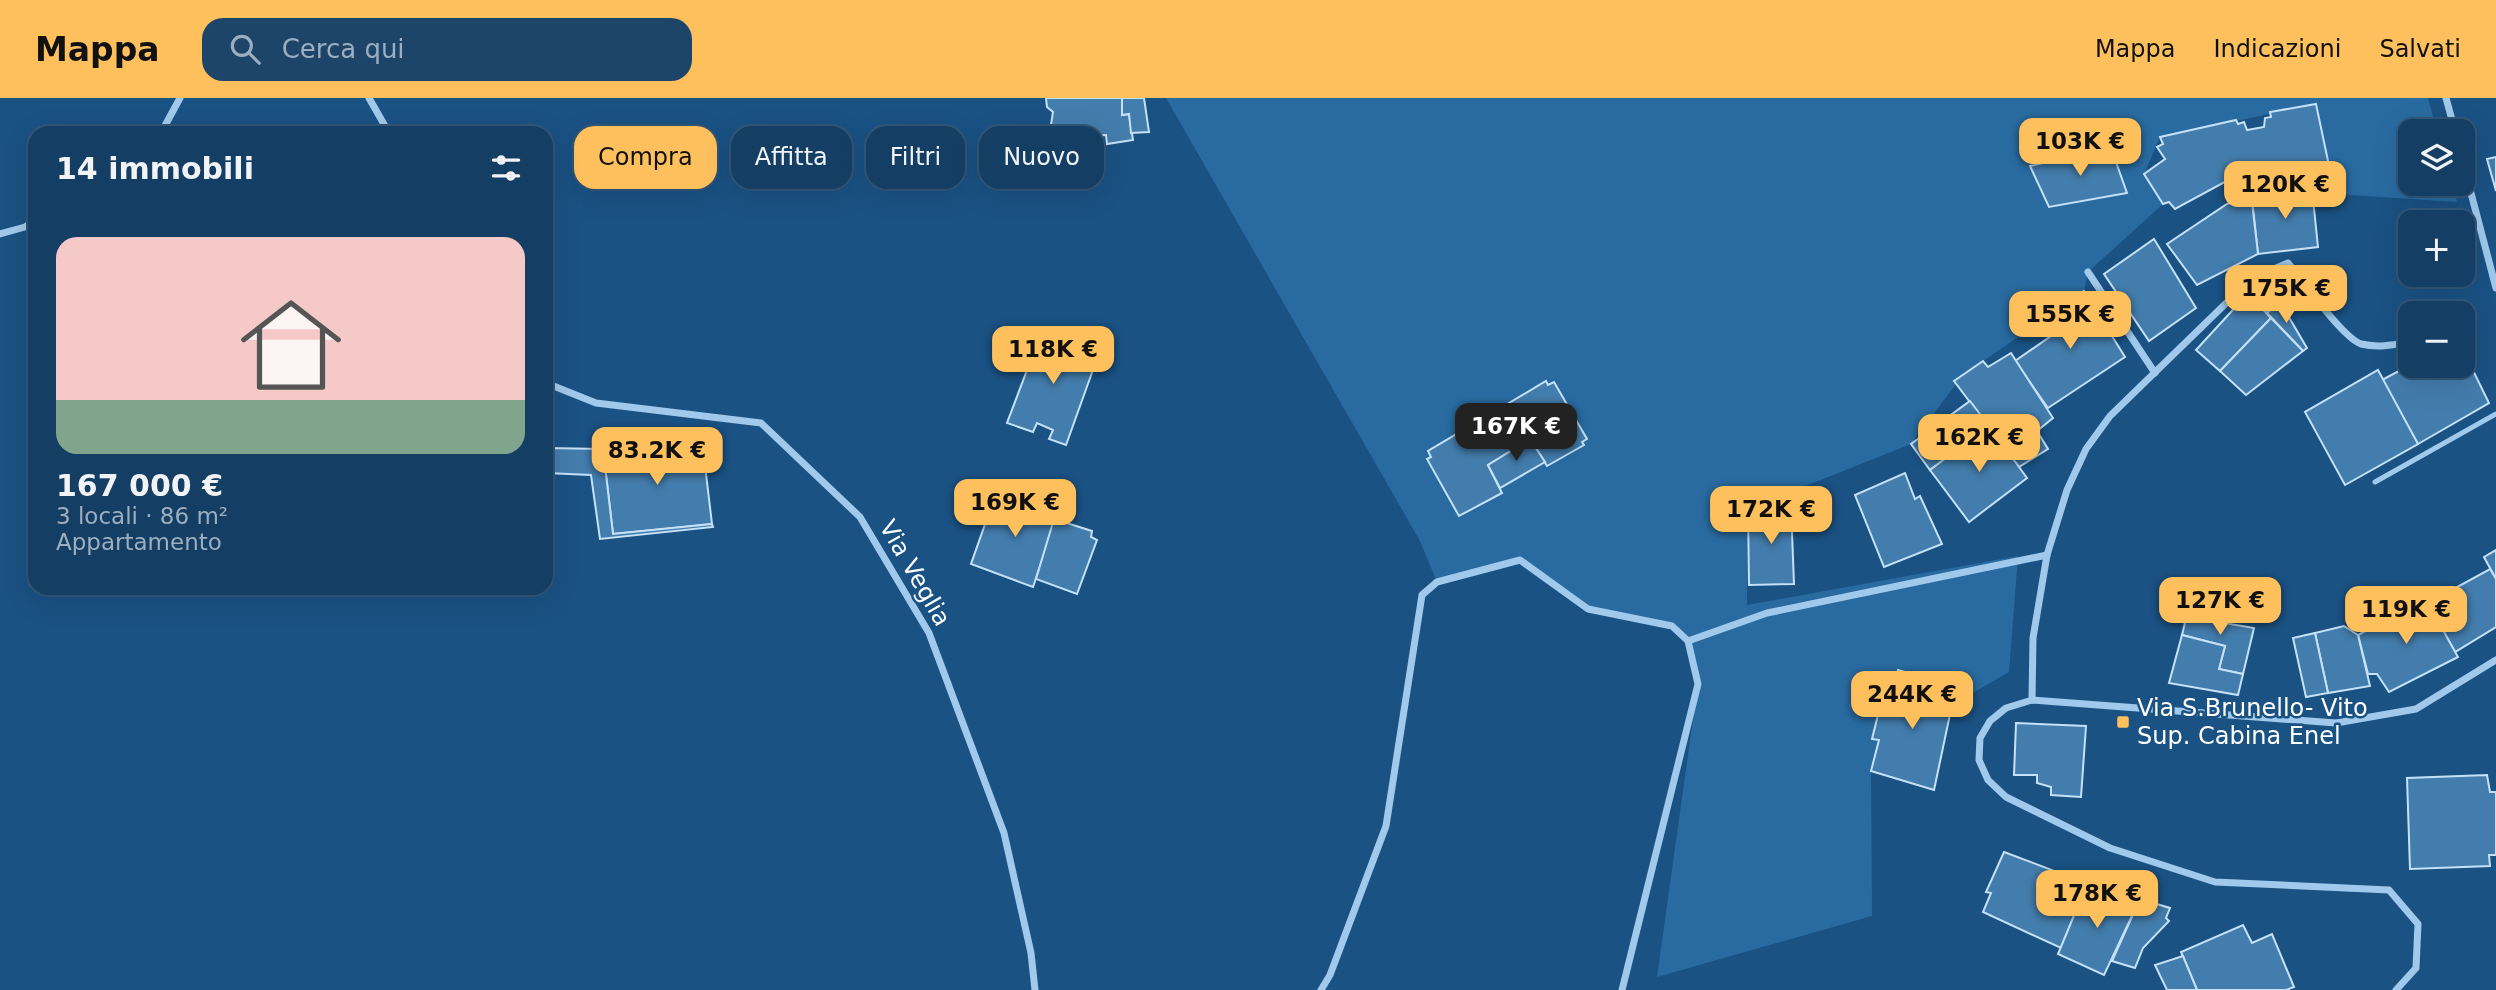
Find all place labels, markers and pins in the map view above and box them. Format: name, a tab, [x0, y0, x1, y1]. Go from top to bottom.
pin: 103K €	[2023, 118, 2137, 178]
pin: 120K €	[2228, 162, 2342, 221]
pin: 175K €	[2229, 266, 2343, 325]
pin: 155K €	[2013, 292, 2127, 351]
pin: 118K €	[996, 327, 1110, 386]
pin: 167K €	[1459, 404, 1573, 463]
pin: 162K €	[1922, 414, 2036, 474]
pin: 83.2K €	[592, 428, 722, 487]
pin: 169K €	[958, 480, 1072, 539]
pin: 172K €	[1714, 486, 1828, 546]
pin: 127K €	[2163, 578, 2277, 637]
pin: 119K €	[2349, 587, 2463, 646]
pin: 244K €	[1855, 672, 1969, 731]
place label: Via S.Brunello- Vito Sup. Cabina Enel	[2137, 694, 2368, 750]
marker: Via S.Brunello- Vito Sup. Cabina Enel	[2115, 714, 2131, 730]
pin: 178K €	[2040, 870, 2154, 930]

